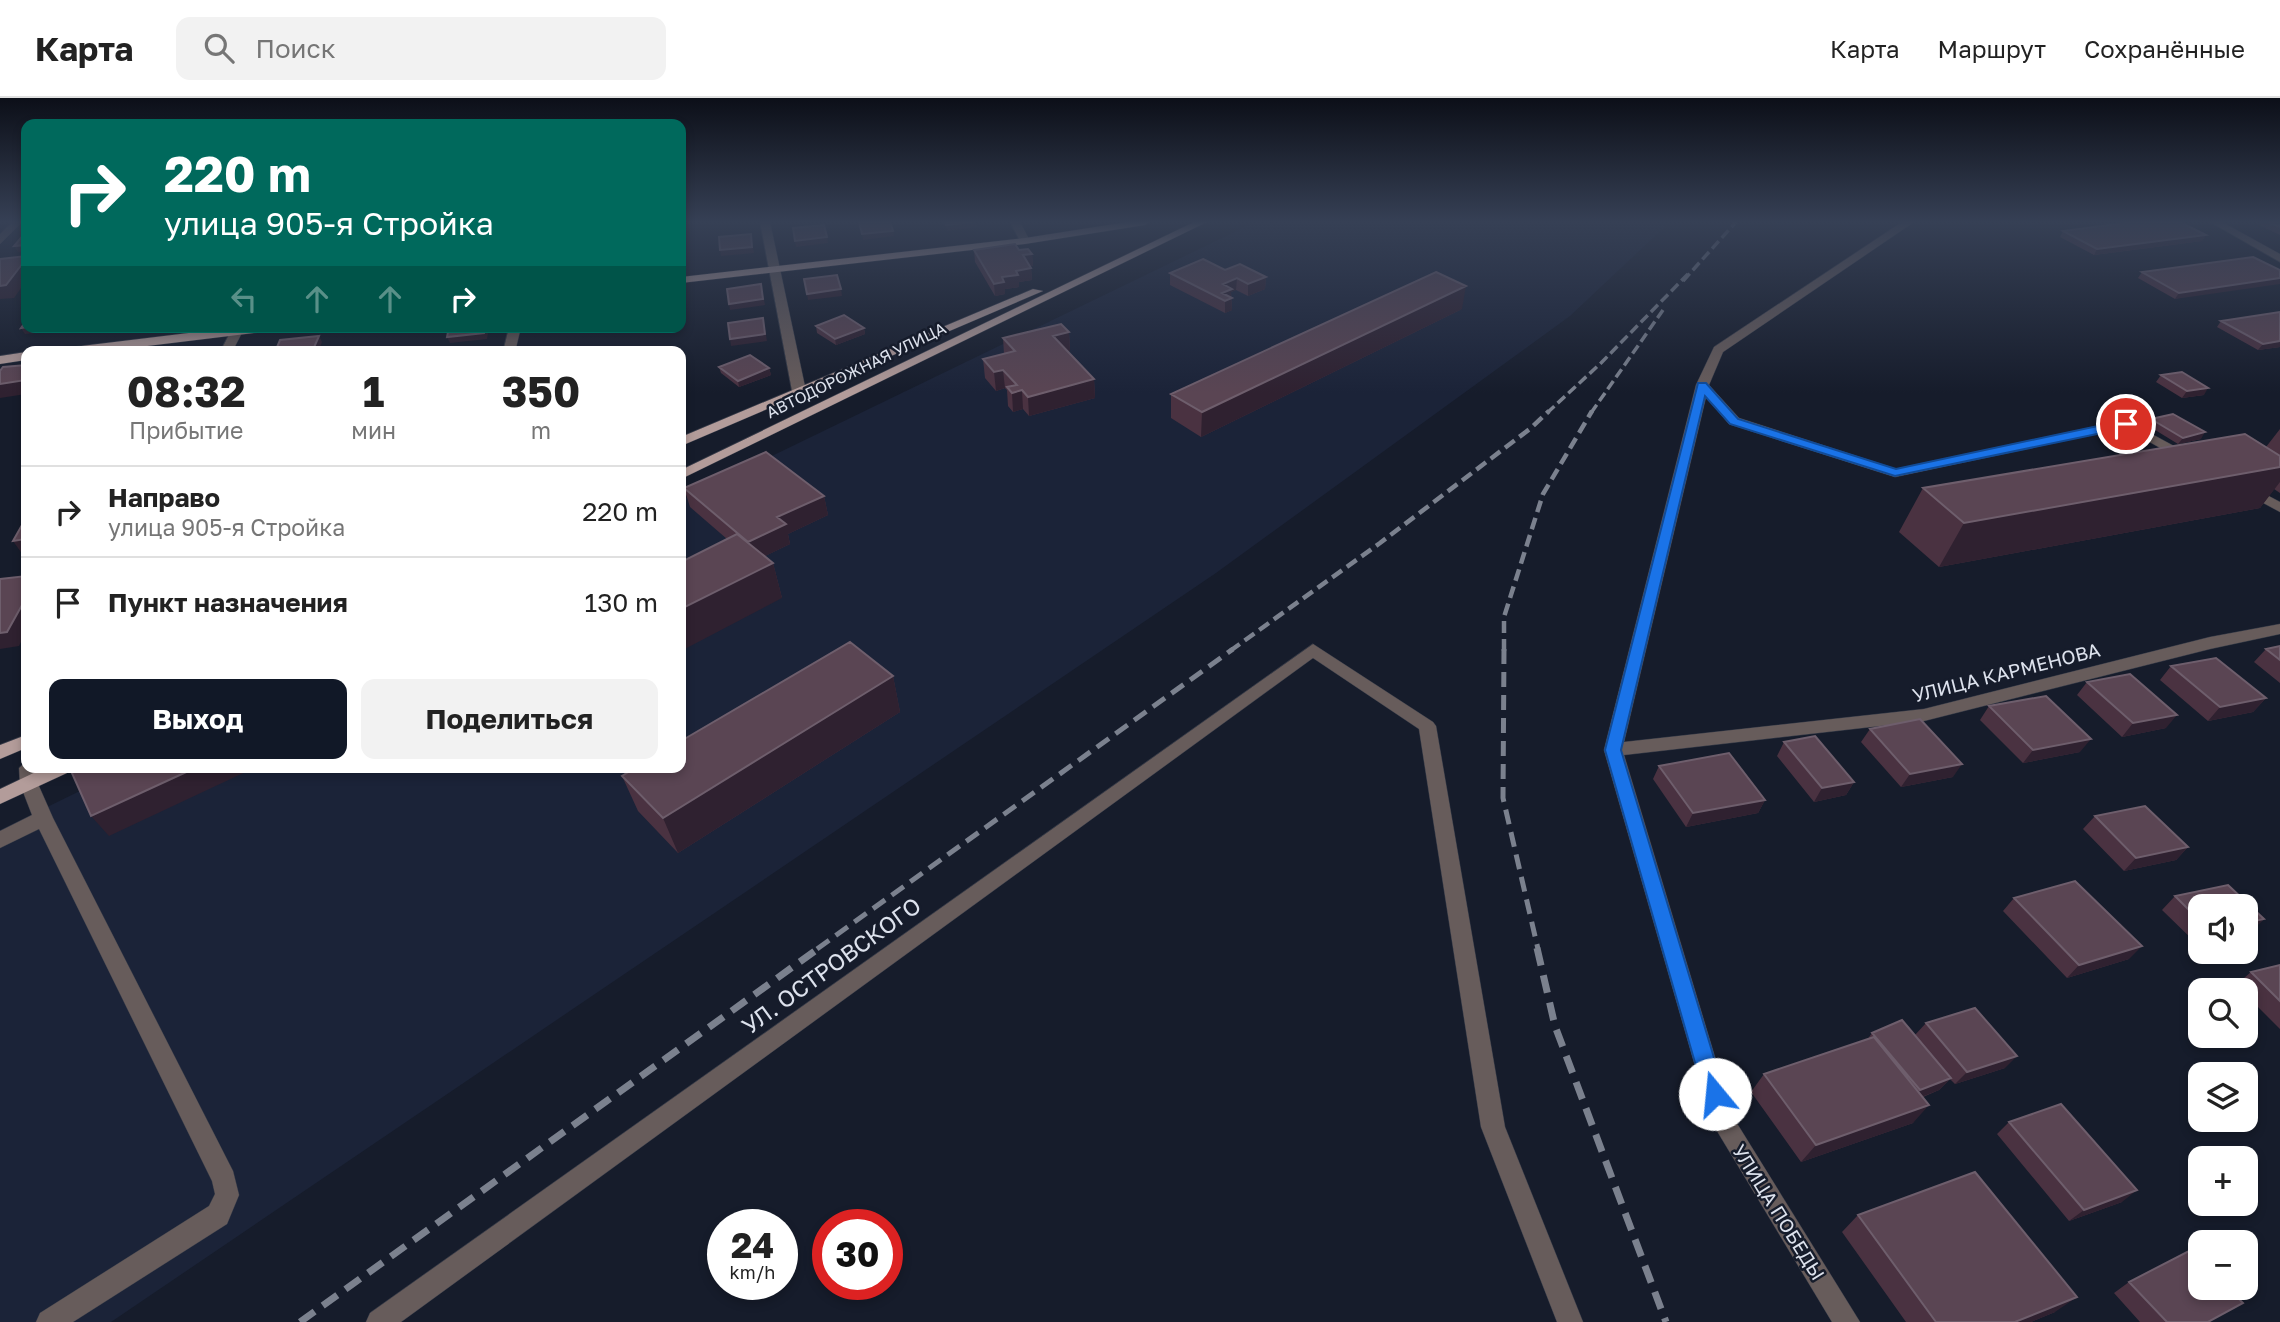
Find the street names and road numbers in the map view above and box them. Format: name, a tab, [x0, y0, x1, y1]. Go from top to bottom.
street label: АВТОДОРОЖНАЯ УЛИЦА	[763, 318, 950, 422]
street label: УЛИЦА КАРМЕНОВА	[1910, 637, 2102, 706]
street label: УЛ. ОСТРОВСКОГО	[736, 891, 926, 1039]
street label: УЛИЦА ПОБЕДЫ	[1728, 1140, 1830, 1284]

